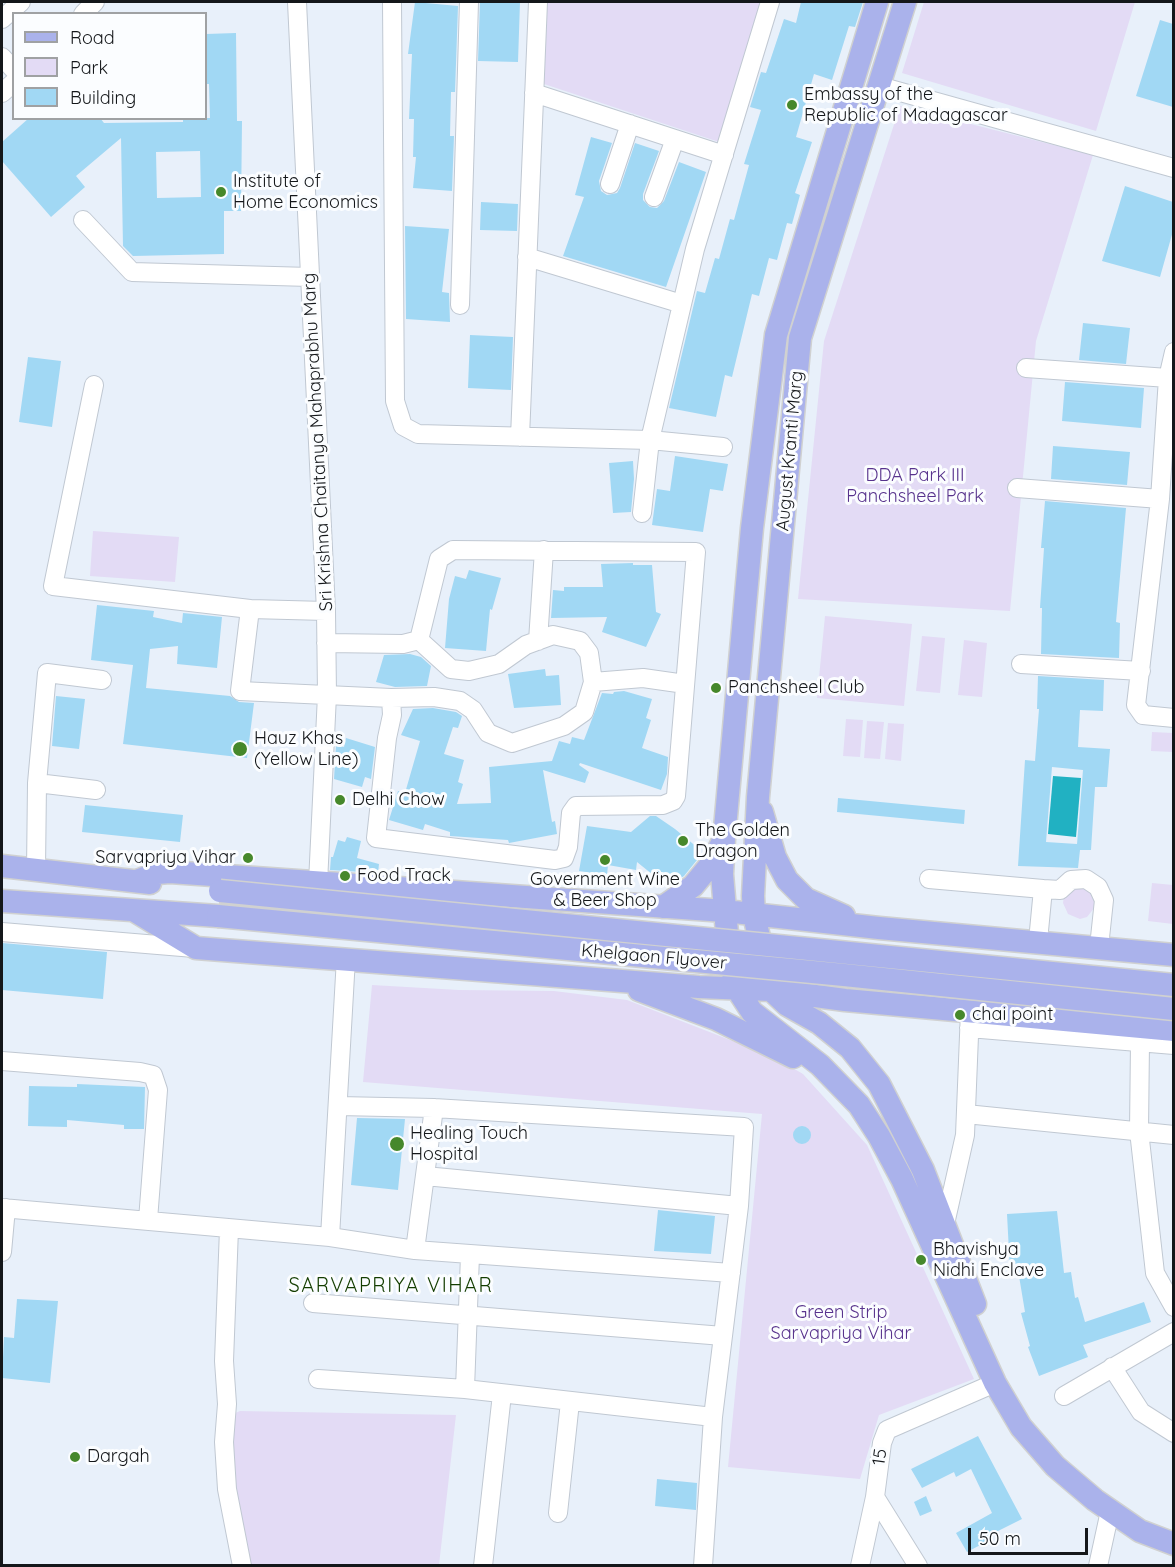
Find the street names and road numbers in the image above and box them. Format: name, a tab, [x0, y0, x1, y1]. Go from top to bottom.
street label: Sri Krishna Chaitanya Mahaprabhu Marg	[298, 272, 338, 612]
street label: August Kranti Marg	[772, 370, 808, 532]
street label: Khelgaon Flyover	[580, 940, 728, 974]
street label: 15	[868, 1447, 892, 1467]

